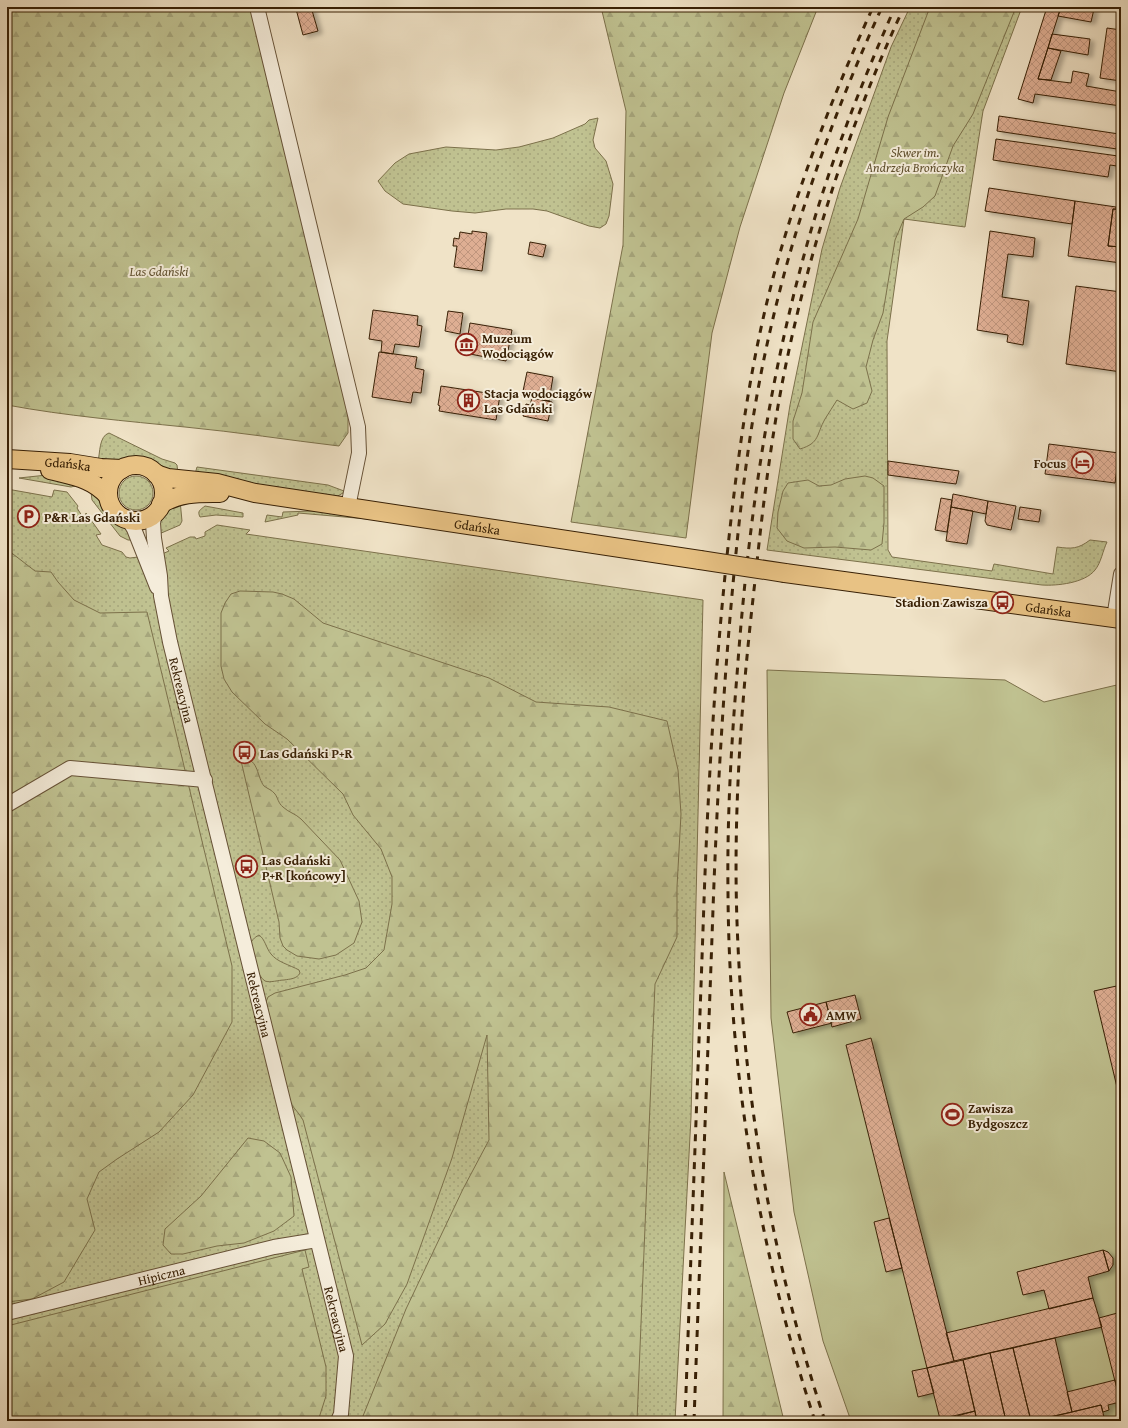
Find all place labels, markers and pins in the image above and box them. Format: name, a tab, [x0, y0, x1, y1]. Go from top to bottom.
place label: Muzeum Wodociągów	[482, 329, 554, 363]
museum icon: Muzeum Wodociągów	[453, 332, 479, 358]
place label: Stacja wodociągów Las Gdański	[484, 384, 593, 418]
building icon: Stacja wodociągów Las Gdański	[456, 387, 482, 413]
hotel icon: Focus	[1069, 450, 1095, 476]
place label: Focus	[1034, 454, 1066, 473]
parking icon: P&R Las Gdański	[15, 504, 41, 530]
place label: P&R Las Gdański	[44, 508, 140, 527]
bus stop icon: Stadion Zawisza	[990, 589, 1016, 615]
place label: Stadion Zawisza	[895, 593, 988, 612]
bus stop icon: Las Gdański P+R	[232, 740, 258, 766]
place label: Las Gdański P+R	[260, 744, 354, 763]
place label: Las Gdański P+R [końcowy]	[262, 851, 345, 885]
bus stop icon: Las Gdański P+R [końcowy]	[234, 854, 260, 880]
public building icon: AMW	[797, 1002, 823, 1028]
place label: AMW	[826, 1006, 857, 1025]
place label: Zawisza Bydgoszcz	[968, 1099, 1028, 1133]
sports icon: Zawisza Bydgoszcz	[939, 1102, 965, 1128]

